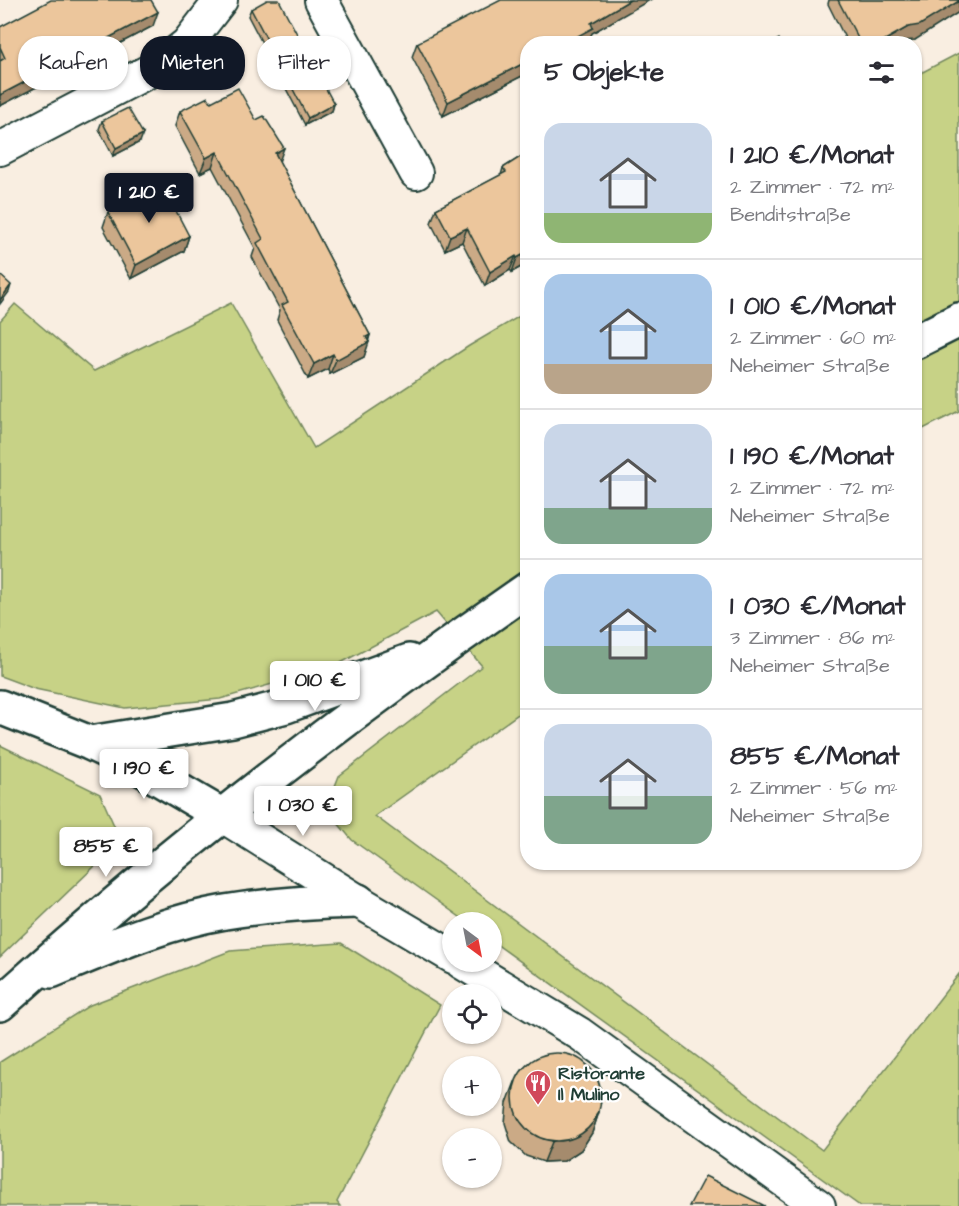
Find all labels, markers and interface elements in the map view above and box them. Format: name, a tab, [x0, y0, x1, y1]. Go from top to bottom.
chip: Kaufen	[18, 36, 128, 90]
chip: Mieten	[140, 36, 245, 90]
chip: Filter	[257, 36, 351, 90]
text: 5 Objekte	[544, 54, 664, 90]
icon: filters	[865, 56, 898, 89]
text: 1 210 €/Monat	[730, 137, 894, 173]
icon: home	[592, 147, 664, 219]
pin: 1 210 €	[94, 173, 204, 224]
text: 2 Zimmer · 72 m²	[730, 173, 895, 201]
text: 1 210 €	[118, 178, 180, 206]
text: Benditstraße	[730, 201, 851, 229]
text: 1 010 €/Monat	[730, 288, 896, 324]
icon: home	[592, 298, 664, 370]
text: 2 Zimmer · 60 m²	[730, 324, 896, 352]
text: Neheimer Straße	[730, 352, 890, 380]
text: 1 190 €/Monat	[730, 438, 894, 474]
icon: home	[592, 448, 664, 520]
text: 2 Zimmer · 72 m²	[730, 474, 895, 502]
text: Neheimer Straße	[730, 502, 890, 530]
text: 1 030 €/Monat	[730, 588, 906, 624]
icon: home	[592, 598, 664, 670]
text: 3 Zimmer · 86 m²	[730, 624, 895, 652]
text: Neheimer Straße	[730, 652, 890, 680]
pin: 1 010 €	[260, 661, 370, 712]
text: 1 010 €	[284, 666, 346, 694]
text: 855 €/Monat	[730, 738, 899, 774]
icon: home	[592, 748, 664, 820]
pin: 1 190 €	[89, 749, 199, 800]
text: 1 190 €	[113, 754, 175, 782]
text: 2 Zimmer · 56 m²	[730, 774, 898, 802]
pin: 1 030 €	[248, 786, 358, 837]
text: 1 030 €	[268, 791, 338, 819]
text: Neheimer Straße	[730, 802, 890, 830]
pin: 855 €	[64, 827, 148, 878]
text: 855 €	[73, 832, 139, 860]
north arrow	[442, 912, 502, 972]
map controls	[442, 912, 502, 1188]
button: locate	[442, 984, 502, 1044]
button: +	[442, 1056, 502, 1116]
place label: Ristorante Il Mulino	[558, 1061, 645, 1107]
restaurant icon: Ristorante Il Mulino	[523, 1068, 553, 1106]
button: −	[442, 1128, 502, 1188]

